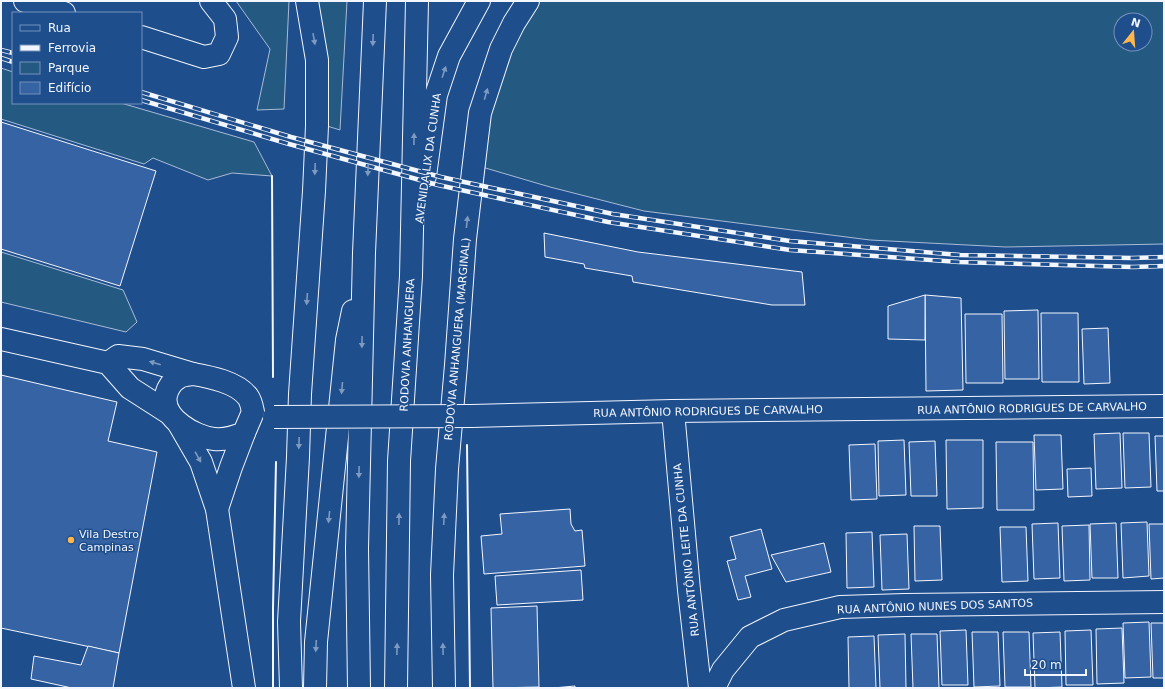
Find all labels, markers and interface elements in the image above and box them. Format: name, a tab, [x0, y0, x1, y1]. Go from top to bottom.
legend	[12, 12, 142, 104]
north arrow	[1113, 12, 1153, 52]
text: N	[1129, 15, 1142, 30]
text: Rua	[48, 21, 71, 35]
one-way arrow	[311, 33, 317, 46]
one-way arrow	[370, 34, 376, 47]
text: Ferrovia	[48, 41, 96, 55]
text: Parque	[48, 61, 89, 75]
one-way arrow	[441, 66, 447, 78]
text: Edifício	[48, 81, 91, 95]
one-way arrow	[483, 87, 489, 99]
street label: AVENIDA LIX DA CUNHA	[413, 92, 444, 224]
one-way arrow	[411, 132, 417, 145]
one-way arrow	[312, 163, 318, 176]
one-way arrow	[364, 164, 371, 176]
one-way arrow	[464, 216, 470, 228]
street label: RODOVIA ANHANGUERA (MARGINAL)	[442, 237, 473, 441]
street label: RODOVIA ANHANGUERA	[398, 278, 417, 412]
one-way arrow	[304, 293, 311, 305]
one-way arrow	[359, 336, 365, 349]
one-way arrow	[149, 360, 161, 366]
one-way arrow	[339, 382, 345, 394]
street label: RUA ANTÔNIO RODRIGUES DE CARVALHO	[917, 400, 1147, 417]
street label: RUA ANTÔNIO RODRIGUES DE CARVALHO	[593, 403, 823, 420]
one-way arrow	[295, 437, 302, 449]
one-way arrow	[195, 452, 202, 463]
street label: RUA ANTÔNIO LEITE DA CUNHA	[671, 462, 702, 637]
one-way arrow	[356, 466, 362, 479]
one-way arrow	[326, 511, 332, 523]
one-way arrow	[396, 512, 402, 525]
one-way arrow	[441, 513, 448, 525]
place label: Vila Destro Campinas	[79, 528, 139, 554]
marker: Vila Destro Campinas	[66, 535, 76, 545]
street label: RUA ANTÔNIO NUNES DOS SANTOS	[837, 597, 1033, 616]
one-way arrow	[313, 640, 319, 653]
one-way arrow	[394, 642, 400, 655]
one-way arrow	[440, 642, 446, 655]
scale bar	[1025, 651, 1086, 677]
text: 20 m	[1031, 658, 1062, 672]

